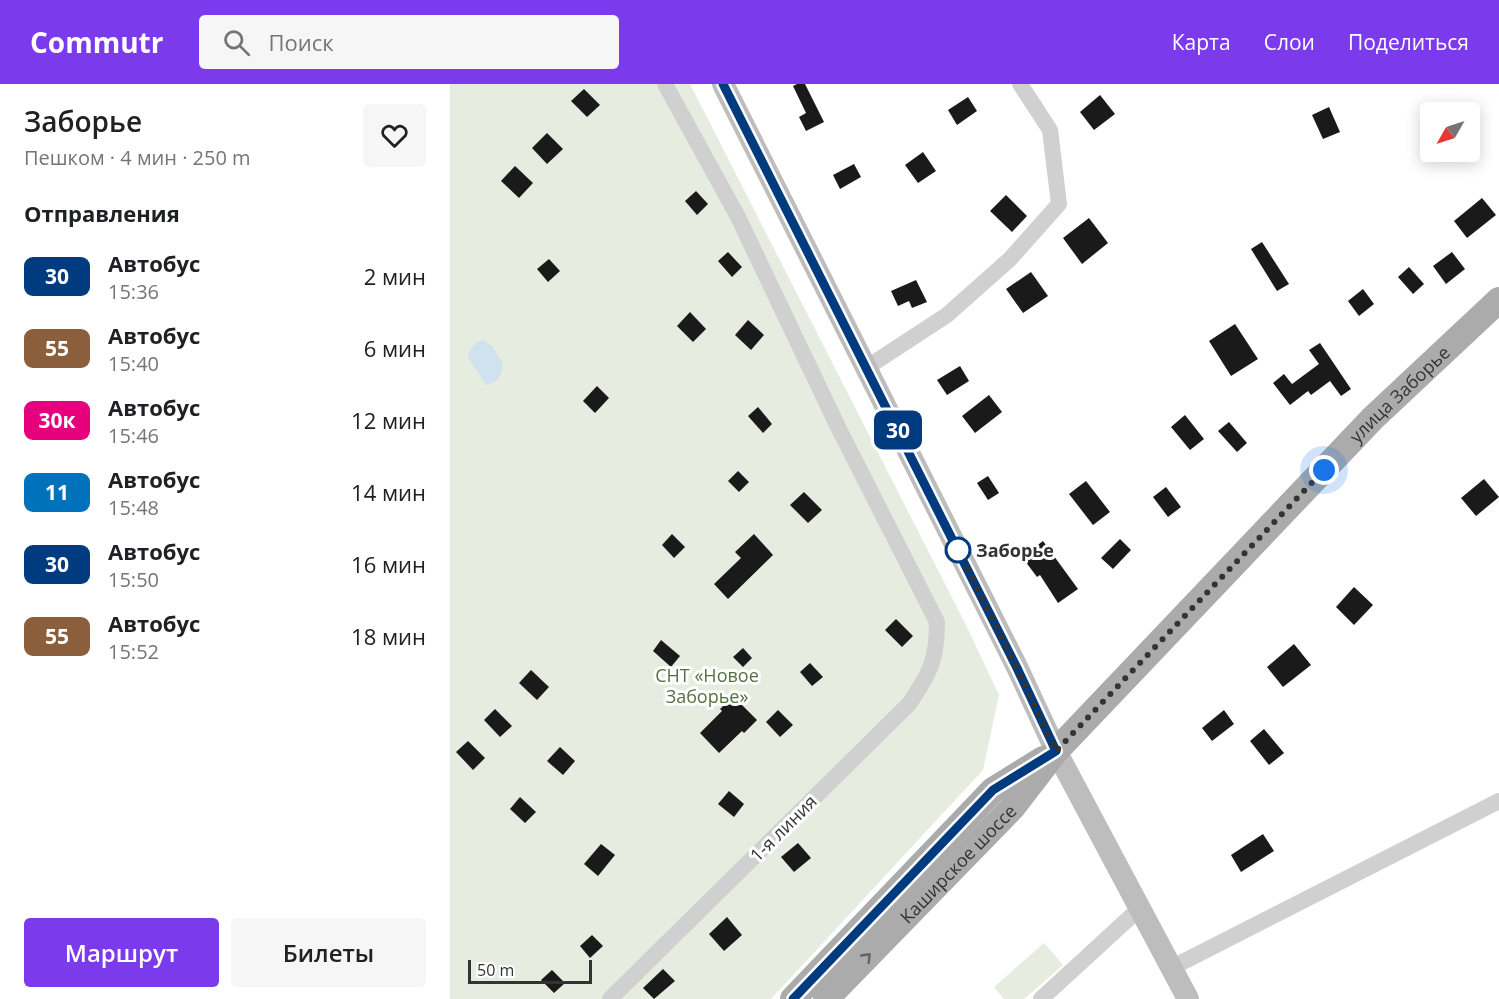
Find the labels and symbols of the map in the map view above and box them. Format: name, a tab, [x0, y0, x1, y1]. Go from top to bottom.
north arrow	[1420, 102, 1480, 162]
street label: улица Заборье	[1344, 340, 1455, 448]
line badge: 30	[871, 410, 925, 450]
your location	[1309, 455, 1339, 485]
marker: Заборье	[945, 537, 971, 563]
place label: Заборье	[976, 538, 1054, 562]
park label: СНТ «Новое Заборье»	[655, 663, 759, 708]
street label: 1-я линия	[744, 789, 822, 867]
street label: Каширское шоссе	[894, 799, 1021, 928]
one-way arrow	[859, 954, 870, 965]
scale bar	[468, 957, 592, 984]

